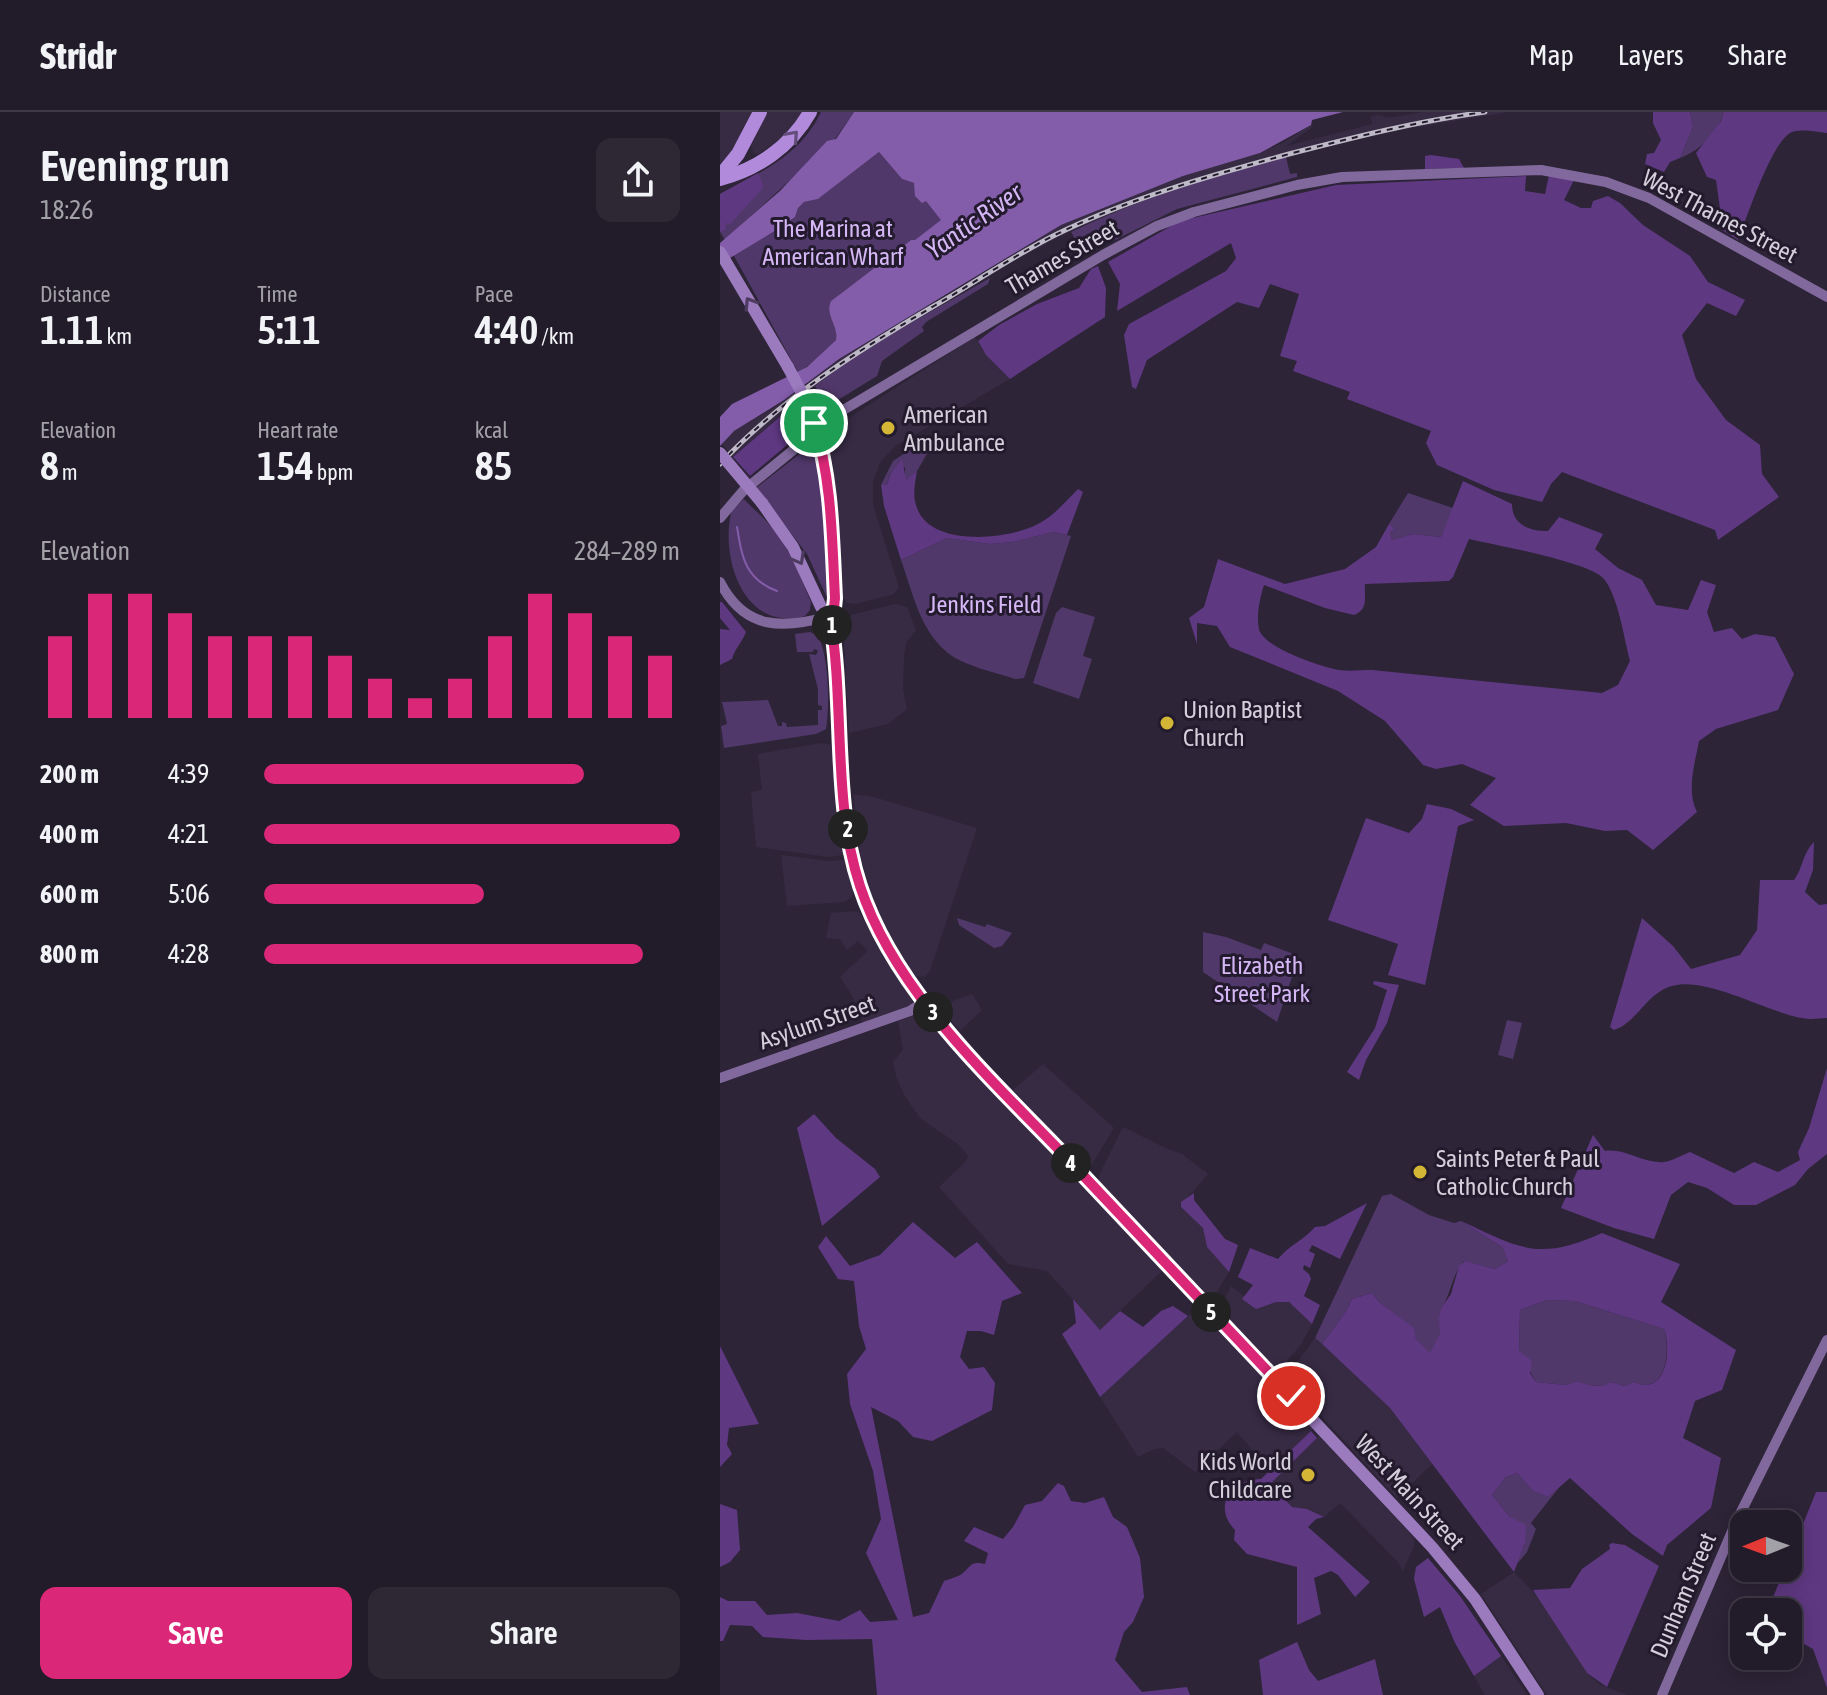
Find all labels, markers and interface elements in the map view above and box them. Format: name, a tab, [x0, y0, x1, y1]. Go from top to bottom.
text: Stridr	[40, 34, 116, 77]
text: Map	[1529, 39, 1574, 71]
text: Layers	[1618, 39, 1684, 71]
text: Share	[1728, 39, 1787, 71]
one-way arrow	[784, 131, 798, 145]
button: share	[596, 138, 680, 222]
text: Evening run	[40, 140, 230, 190]
street label: West Thames Street	[1638, 164, 1802, 268]
water label: Yantic River	[920, 176, 1029, 265]
text: 18:26	[40, 195, 94, 225]
street label: Thames Street	[1001, 214, 1123, 300]
park label: The Marina at American Wharf	[762, 215, 904, 270]
text: Distance	[40, 281, 111, 307]
text: Time	[257, 281, 297, 307]
text: Pace	[475, 281, 513, 307]
one-way arrow	[744, 297, 760, 312]
text: 1.11	[40, 307, 104, 352]
text: 5:11	[257, 307, 321, 352]
text: 4:40	[475, 307, 538, 352]
text: km	[104, 323, 132, 349]
text: /km	[538, 323, 574, 349]
pin	[780, 389, 848, 457]
icon: arrive	[792, 401, 836, 445]
place label: American Ambulance	[904, 401, 1005, 456]
text: Elevation	[40, 417, 116, 443]
text: Heart rate	[257, 417, 338, 443]
text: kcal	[475, 417, 508, 443]
marker: American Ambulance	[879, 419, 897, 437]
text: 8	[40, 443, 59, 488]
text: 154	[257, 443, 314, 488]
text: 85	[475, 443, 512, 488]
text: m	[59, 459, 78, 485]
text: bpm	[314, 459, 353, 485]
text: Elevation	[40, 536, 130, 566]
text: 284–289 m	[574, 536, 680, 566]
one-way arrow	[789, 550, 805, 564]
park label: Jenkins Field	[929, 591, 1041, 618]
pin: 1	[812, 605, 852, 645]
text: 1	[827, 612, 837, 638]
place label: Union Baptist Church	[1183, 696, 1302, 751]
marker: Union Baptist Church	[1158, 714, 1176, 732]
text: 200 m	[40, 759, 99, 789]
text: 4:39	[168, 759, 209, 789]
pin: 2	[828, 809, 868, 849]
text: 2	[843, 816, 853, 842]
text: 400 m	[40, 819, 99, 849]
text: 4:21	[168, 819, 209, 849]
text: 600 m	[40, 879, 99, 909]
text: 5:06	[168, 879, 210, 909]
text: 800 m	[40, 939, 99, 969]
text: 4:28	[168, 939, 209, 969]
park label: Elizabeth Street Park	[1214, 952, 1310, 1007]
street label: Asylum Street	[755, 989, 879, 1055]
pin: 3	[913, 992, 953, 1032]
text: 3	[928, 999, 938, 1025]
pin: 4	[1051, 1143, 1091, 1183]
place label: Saints Peter & Paul Catholic Church	[1436, 1145, 1600, 1200]
text: 4	[1066, 1150, 1076, 1176]
marker: Saints Peter & Paul Catholic Church	[1411, 1163, 1429, 1181]
pin: 5	[1191, 1292, 1231, 1332]
text: 5	[1206, 1299, 1216, 1325]
pin	[1257, 1362, 1325, 1430]
icon: check	[1269, 1374, 1313, 1418]
street label: West Main Street	[1350, 1429, 1470, 1555]
place label: Kids World Childcare	[1199, 1448, 1292, 1503]
marker: Kids World Childcare	[1299, 1466, 1317, 1484]
north arrow	[1730, 1510, 1802, 1582]
map controls	[1730, 1510, 1802, 1670]
street label: Dunham Street	[1645, 1529, 1721, 1661]
button: Save	[40, 1587, 352, 1679]
button: Share	[368, 1587, 680, 1679]
button: locate	[1730, 1598, 1802, 1670]

